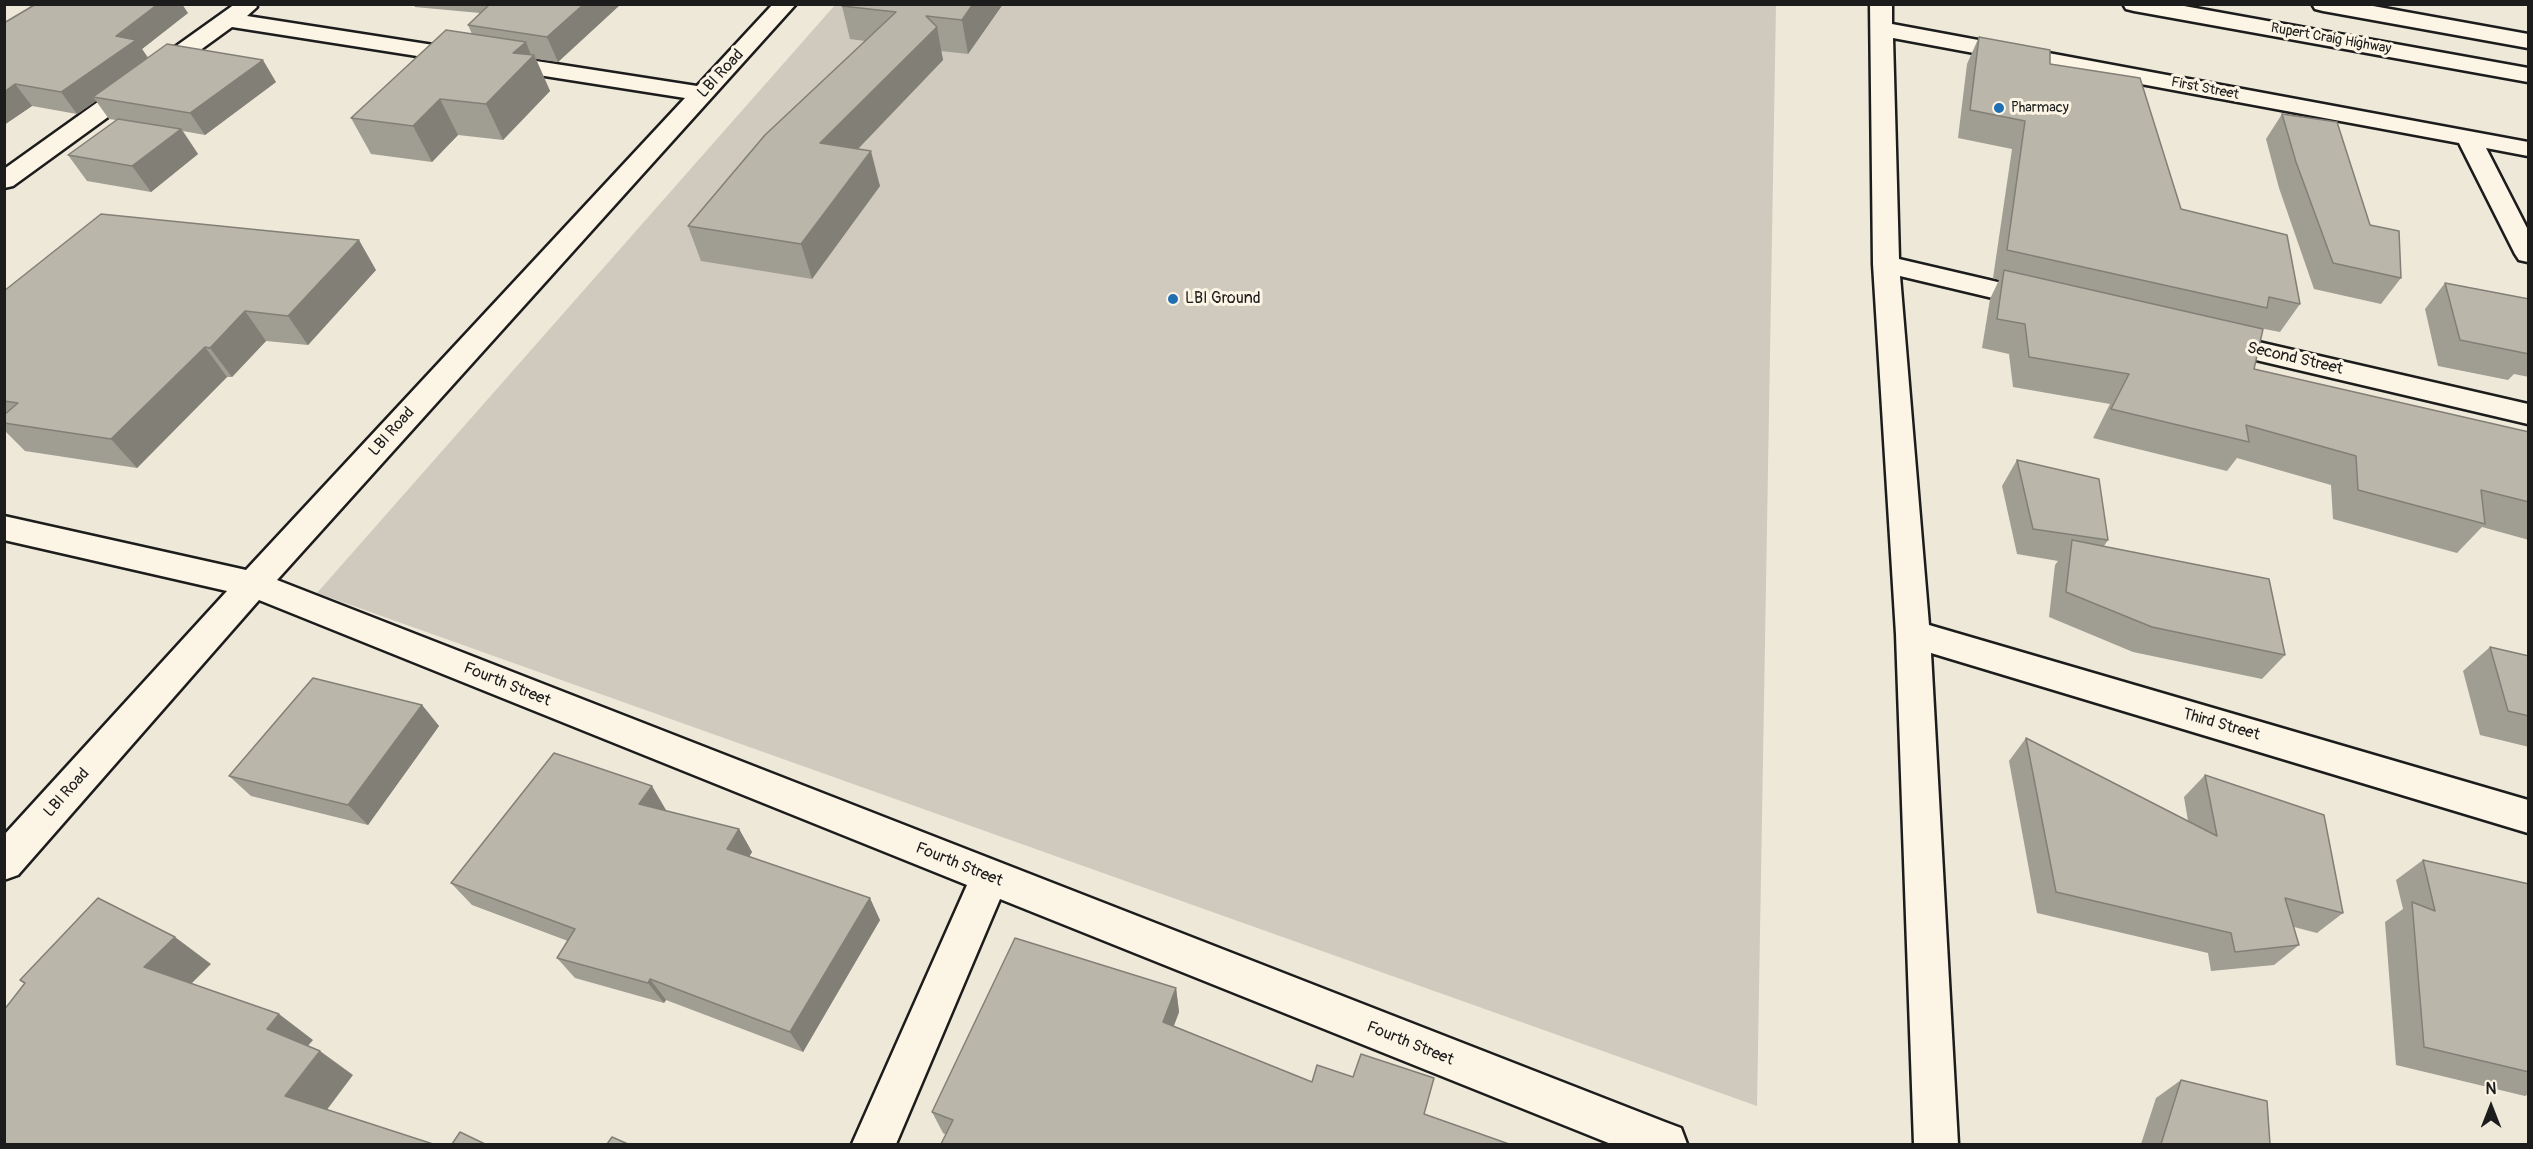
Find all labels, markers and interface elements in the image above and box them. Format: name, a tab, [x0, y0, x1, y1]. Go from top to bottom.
street label: Rupert Craig Highway	[2269, 20, 2393, 58]
street label: LBI Road	[694, 46, 748, 102]
street label: First Street	[2170, 74, 2240, 104]
place label: Pharmacy	[2011, 100, 2069, 116]
marker: Pharmacy	[1992, 101, 2006, 115]
place label: LBI Ground	[1185, 289, 1261, 309]
marker: LBI Ground	[1166, 292, 1180, 306]
street label: Second Street	[2245, 339, 2345, 379]
street label: LBI Road	[365, 404, 419, 460]
street label: Fourth Street	[461, 659, 553, 711]
street label: Third Street	[2180, 705, 2262, 745]
street label: LBI Road	[40, 765, 94, 821]
street label: Fourth Street	[913, 839, 1005, 891]
street label: Fourth Street	[1364, 1018, 1456, 1070]
north arrow	[2461, 1077, 2521, 1137]
text: N	[2486, 1079, 2496, 1099]

